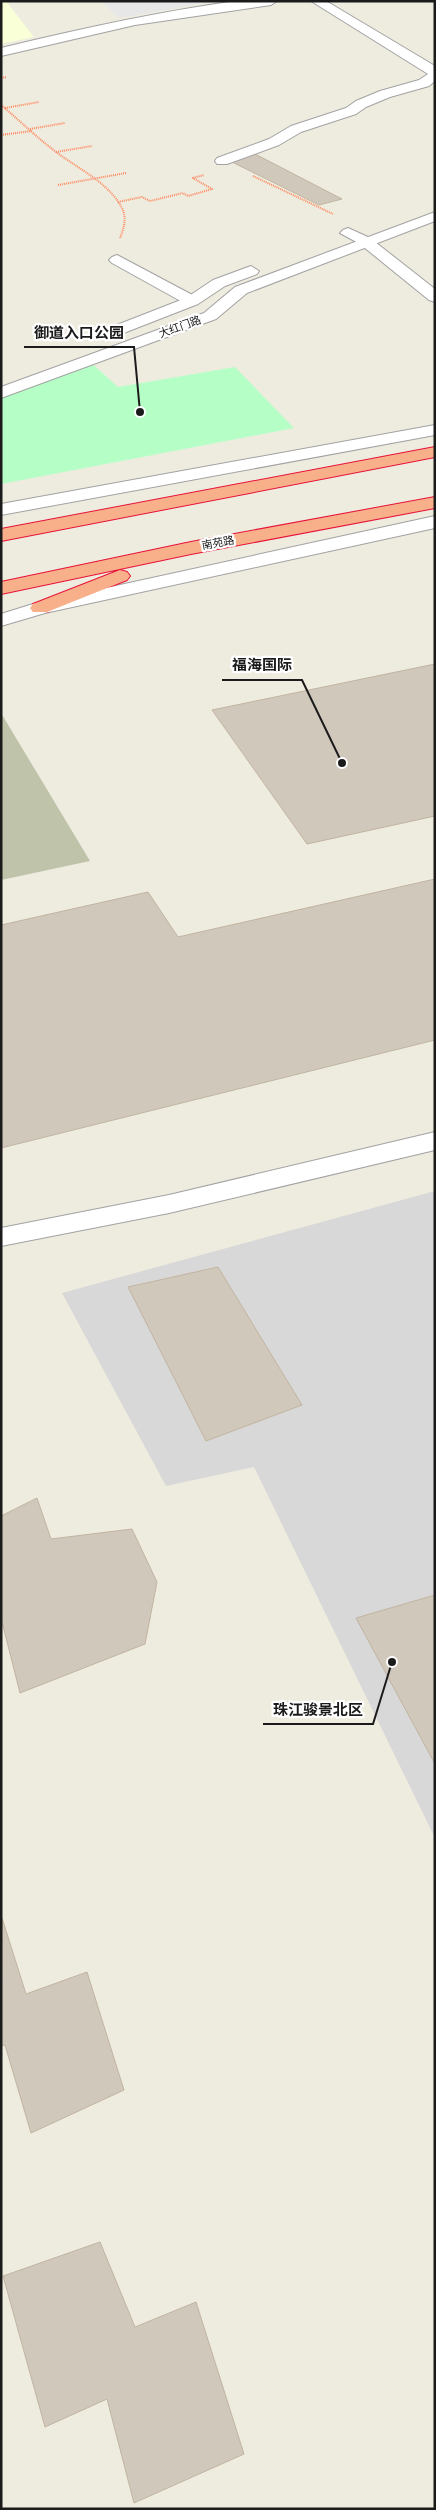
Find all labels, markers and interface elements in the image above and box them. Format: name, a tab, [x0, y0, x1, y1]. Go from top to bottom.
street label: 大红门路	[157, 313, 203, 341]
callout: 御道入口公园	[24, 317, 134, 347]
text: 御道入口公园	[34, 324, 124, 342]
street label: 南苑路	[201, 533, 235, 553]
callout: 福海国际	[222, 650, 302, 680]
text: 福海国际	[232, 656, 292, 674]
callout: 珠江骏景北区	[263, 1694, 373, 1724]
text: 珠江骏景北区	[273, 1701, 363, 1719]

